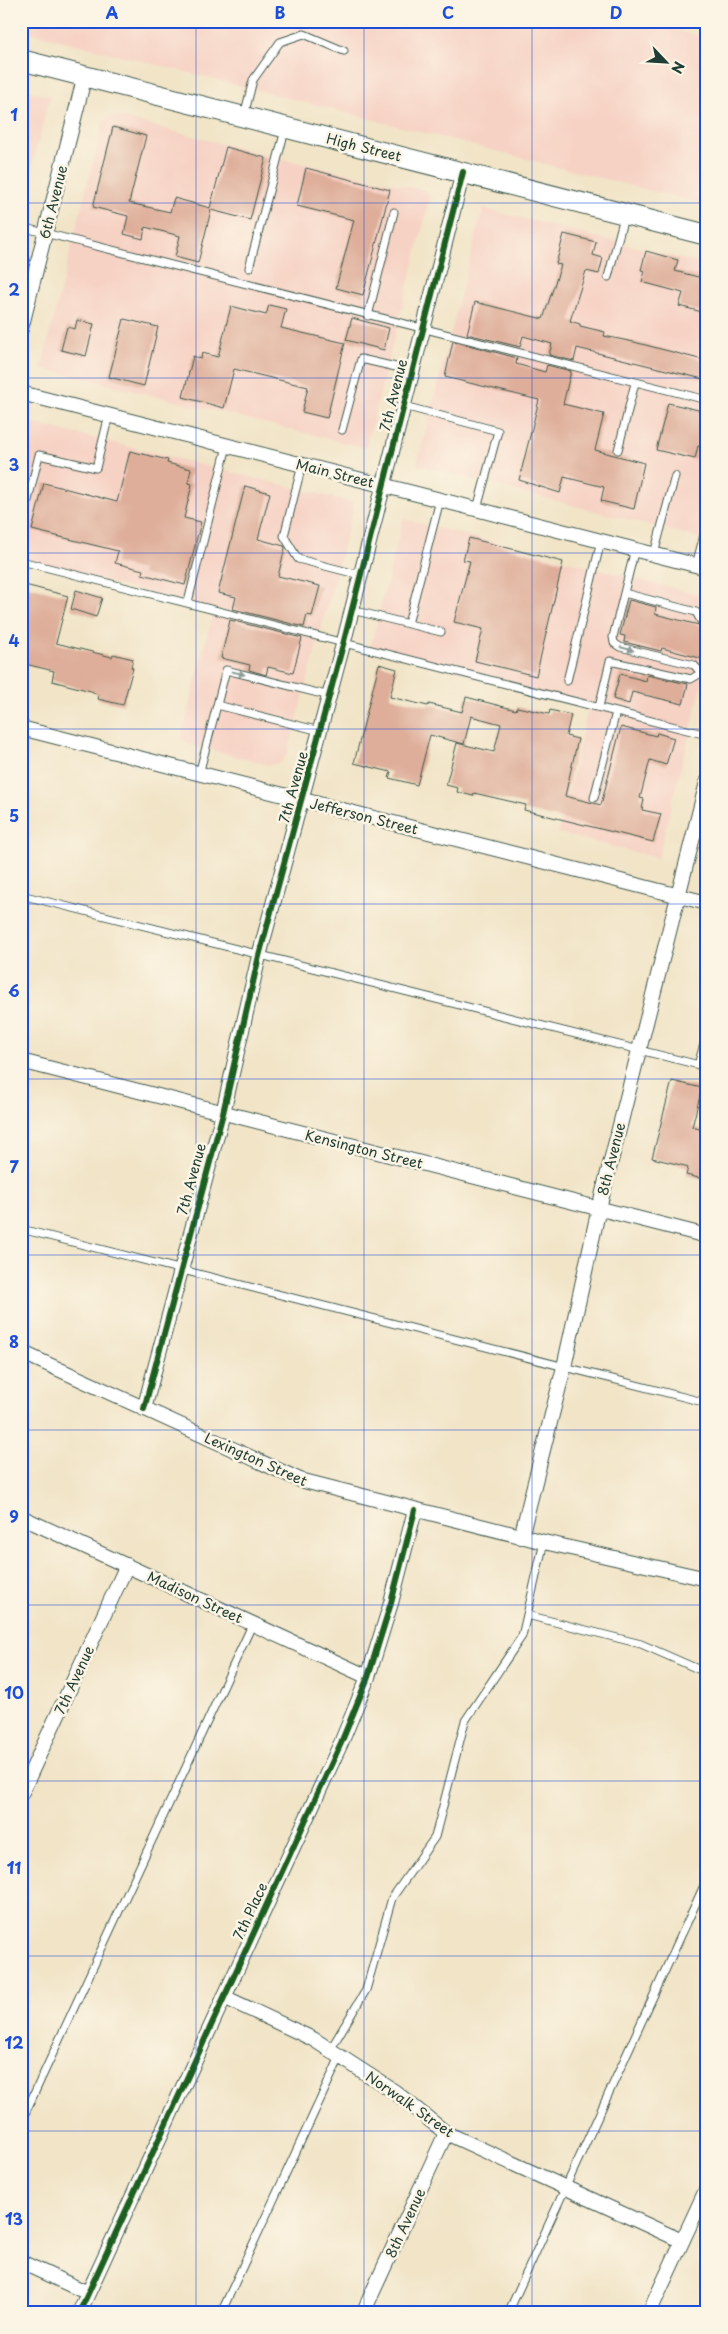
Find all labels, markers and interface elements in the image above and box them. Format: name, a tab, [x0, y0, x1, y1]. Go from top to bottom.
text: A	[106, 0, 119, 24]
text: B	[275, 0, 286, 24]
text: C	[442, 0, 454, 24]
text: D	[610, 0, 622, 24]
north arrow	[640, 38, 690, 88]
text: N	[666, 58, 690, 77]
text: 1	[10, 102, 18, 126]
street label: High Street	[324, 128, 404, 167]
street label: 6th Avenue	[34, 163, 72, 241]
text: 2	[8, 277, 20, 301]
street label: 7th Avenue	[374, 356, 412, 433]
text: 3	[9, 452, 19, 476]
street label: Main Street	[294, 453, 377, 493]
text: 4	[9, 628, 20, 652]
one-way arrow	[619, 645, 634, 653]
one-way arrow	[231, 669, 246, 677]
street label: 7th Avenue	[273, 748, 313, 825]
street label: Jefferson Street	[308, 792, 420, 840]
text: 5	[9, 803, 19, 827]
text: 6	[8, 978, 20, 1002]
street label: 8th Avenue	[592, 1120, 630, 1198]
street label: Kensington Street	[303, 1124, 426, 1174]
street label: 7th Avenue	[171, 1140, 211, 1217]
text: 7	[9, 1154, 19, 1178]
text: 8	[9, 1329, 19, 1353]
street label: Lexington Street	[201, 1427, 311, 1491]
text: 9	[9, 1504, 19, 1528]
street label: Madison Street	[144, 1566, 246, 1628]
street label: 7th Avenue	[49, 1642, 99, 1718]
text: 10	[4, 1680, 24, 1704]
text: 11	[7, 1855, 21, 1879]
street label: 7th Place	[228, 1879, 272, 1943]
text: 12	[5, 2030, 23, 2054]
street label: Norwalk Street	[362, 2066, 459, 2142]
street label: 8th Avenue	[380, 2184, 430, 2261]
text: 13	[5, 2206, 23, 2230]

